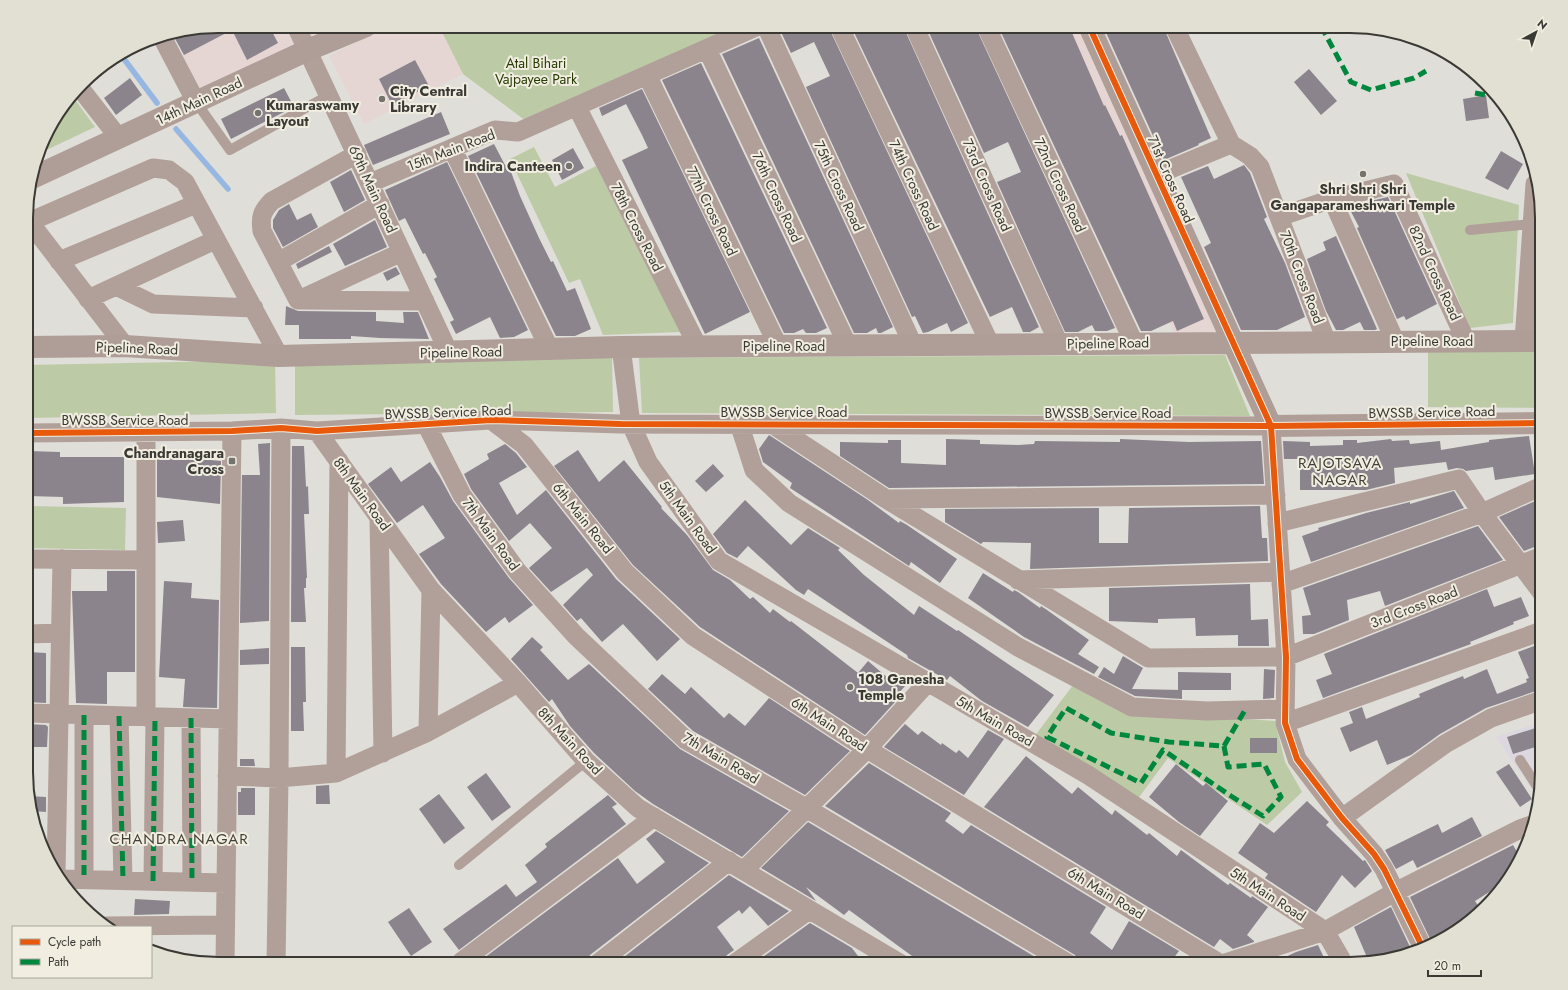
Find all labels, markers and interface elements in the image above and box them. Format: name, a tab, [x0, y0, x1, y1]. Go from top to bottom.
north arrow	[1516, 12, 1556, 52]
text: N	[1534, 15, 1551, 33]
park label: Atal Bihari Vajpayee Park	[495, 53, 578, 89]
street label: 14th Main Road	[153, 72, 245, 130]
place label: City Central Library	[390, 81, 467, 117]
marker: City Central Library	[377, 94, 387, 104]
place label: Kumaraswamy Layout	[266, 95, 360, 131]
marker: Kumaraswamy Layout	[253, 108, 263, 118]
street label: 15th Main Road	[404, 124, 498, 176]
street label: 71st Cross Road	[1143, 132, 1199, 226]
street label: 72nd Cross Road	[1029, 134, 1091, 236]
street label: 73rd Cross Road	[958, 135, 1016, 235]
street label: 74th Cross Road	[884, 136, 944, 234]
street label: 75th Cross Road	[809, 138, 869, 234]
street label: 69th Main Road	[344, 142, 402, 236]
street label: 76th Cross Road	[747, 148, 807, 246]
place label: Indira Canteen	[465, 156, 561, 176]
marker: Indira Canteen	[564, 161, 574, 171]
street label: 77th Cross Road	[682, 163, 742, 259]
marker: Shri Shri Shri Gangaparameshwari Temple	[1358, 169, 1368, 179]
street label: 78th Cross Road	[606, 179, 668, 275]
place label: Shri Shri Shri Gangaparameshwari Temple	[1271, 179, 1455, 215]
street label: 82nd Cross Road	[1404, 222, 1466, 324]
street label: 70th Cross Road	[1275, 228, 1329, 326]
street label: Pipeline Road	[1391, 331, 1473, 351]
street label: Pipeline Road	[1067, 332, 1149, 354]
street label: Pipeline Road	[743, 336, 825, 356]
street label: Pipeline Road	[96, 337, 178, 359]
street label: Pipeline Road	[420, 341, 502, 363]
street label: BWSSB Service Road	[384, 400, 512, 424]
street label: BWSSB Service Road	[1368, 401, 1496, 423]
street label: BWSSB Service Road	[720, 402, 848, 422]
street label: BWSSB Service Road	[1044, 403, 1172, 423]
street label: BWSSB Service Road	[61, 410, 189, 430]
place label: Chandranagara Cross	[124, 443, 225, 479]
district label: RAJOTSAVA NAGAR	[1298, 452, 1382, 491]
street label: 8th Main Road	[329, 453, 395, 535]
marker: Chandranagara Cross	[227, 456, 237, 466]
street label: 5th Main Road	[655, 476, 721, 558]
street label: 6th Main Road	[548, 478, 618, 558]
street label: 7th Main Road	[458, 493, 524, 575]
street label: 3rd Cross Road	[1367, 581, 1461, 633]
place label: 108 Ganesha Temple	[858, 669, 944, 705]
marker: 108 Ganesha Temple	[845, 682, 855, 692]
street label: 5th Main Road	[953, 691, 1037, 751]
street label: 6th Main Road	[787, 692, 871, 756]
street label: 8th Main Road	[533, 703, 607, 779]
street label: 7th Main Road	[679, 727, 763, 789]
district label: CHANDRA NAGAR	[109, 828, 249, 850]
street label: 6th Main Road	[1064, 862, 1148, 924]
street label: 5th Main Road	[1226, 862, 1310, 926]
legend	[12, 926, 152, 978]
text: Cycle path	[48, 933, 101, 951]
scale bar	[1428, 952, 1481, 978]
text: Path	[48, 953, 69, 971]
text: 20 m	[1434, 957, 1461, 975]

